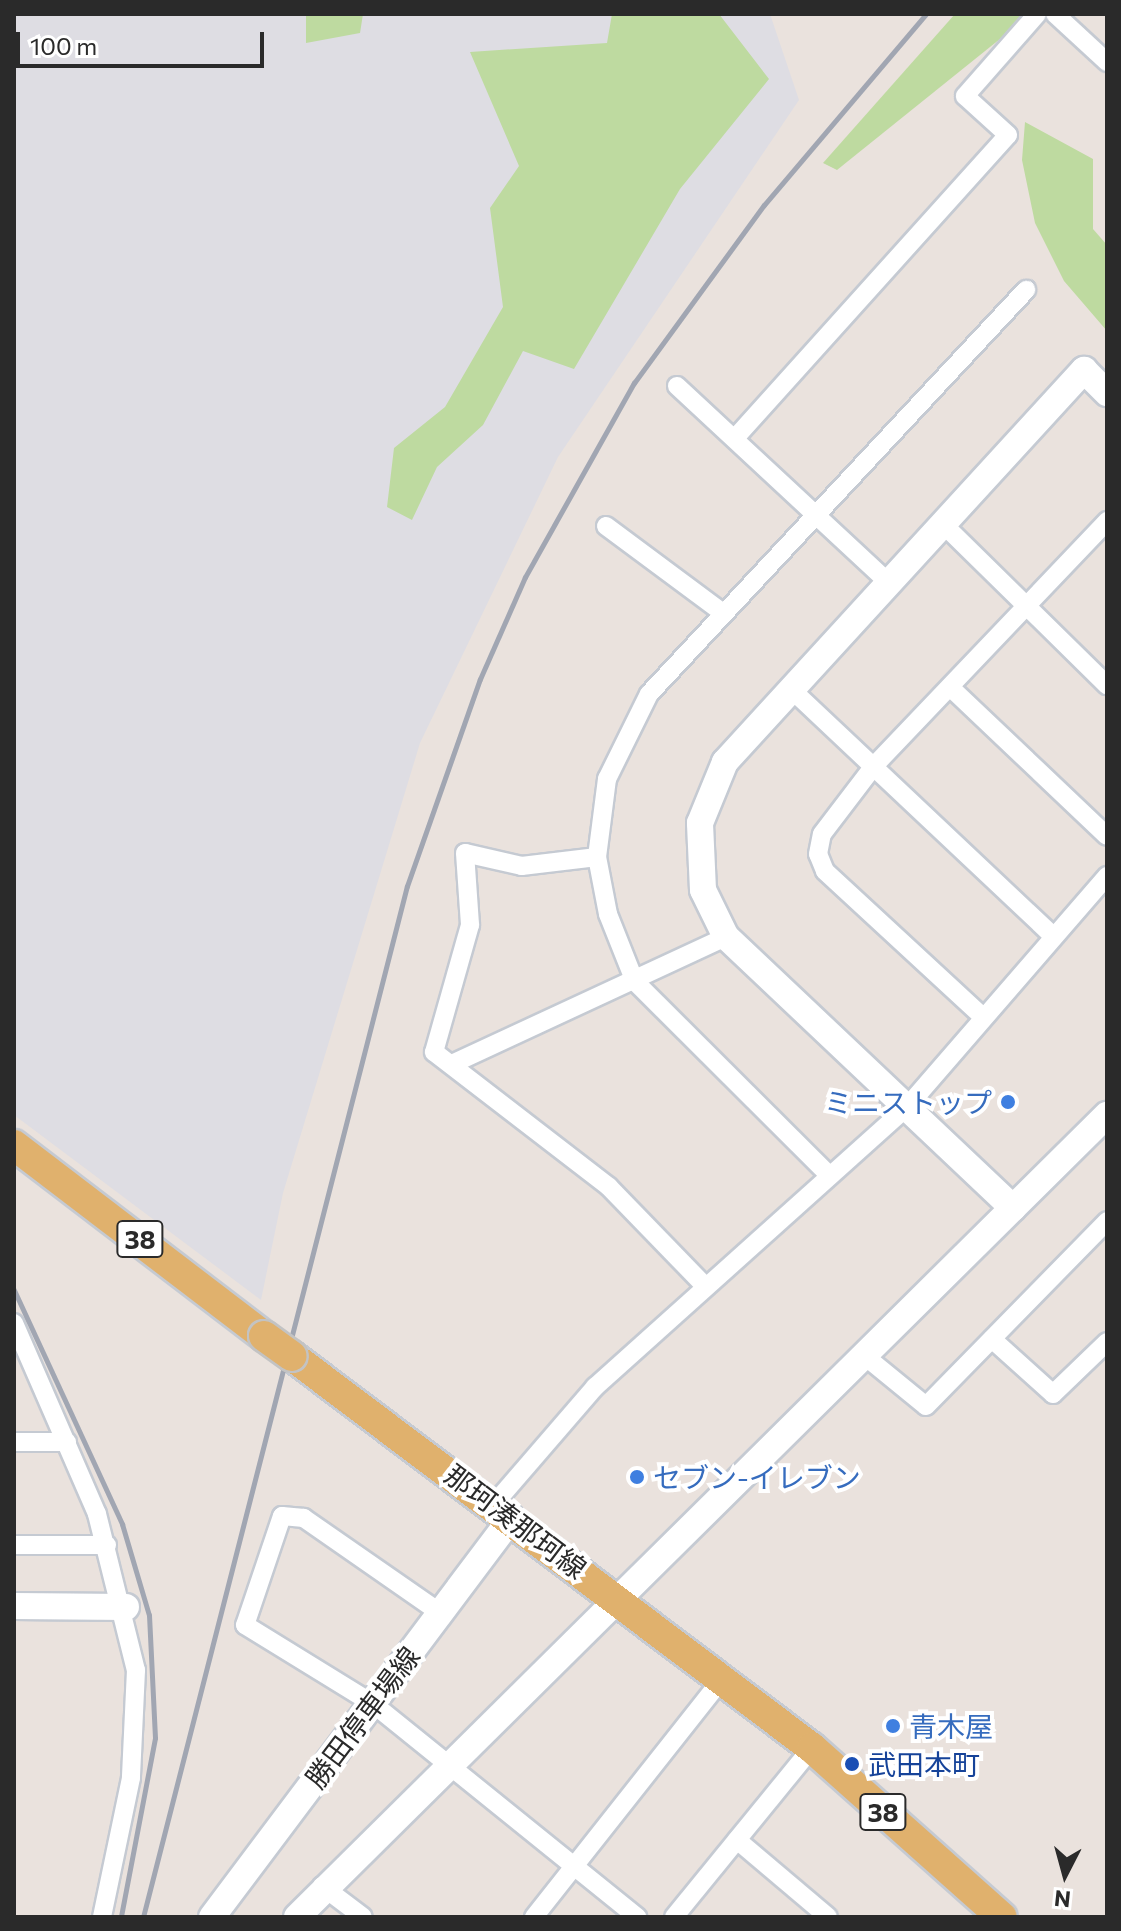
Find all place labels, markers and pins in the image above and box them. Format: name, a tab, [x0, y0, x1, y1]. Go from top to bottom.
place label: ミニストップ	[824, 1085, 992, 1119]
marker: ミニストップ	[999, 1093, 1017, 1111]
place label: セブン-イレブン	[653, 1460, 861, 1494]
marker: セブン-イレブン	[628, 1468, 646, 1486]
place label: 青木屋	[909, 1709, 993, 1743]
marker: 青木屋	[884, 1717, 902, 1735]
place label: 武田本町	[868, 1747, 980, 1781]
marker: 武田本町	[843, 1755, 861, 1773]

